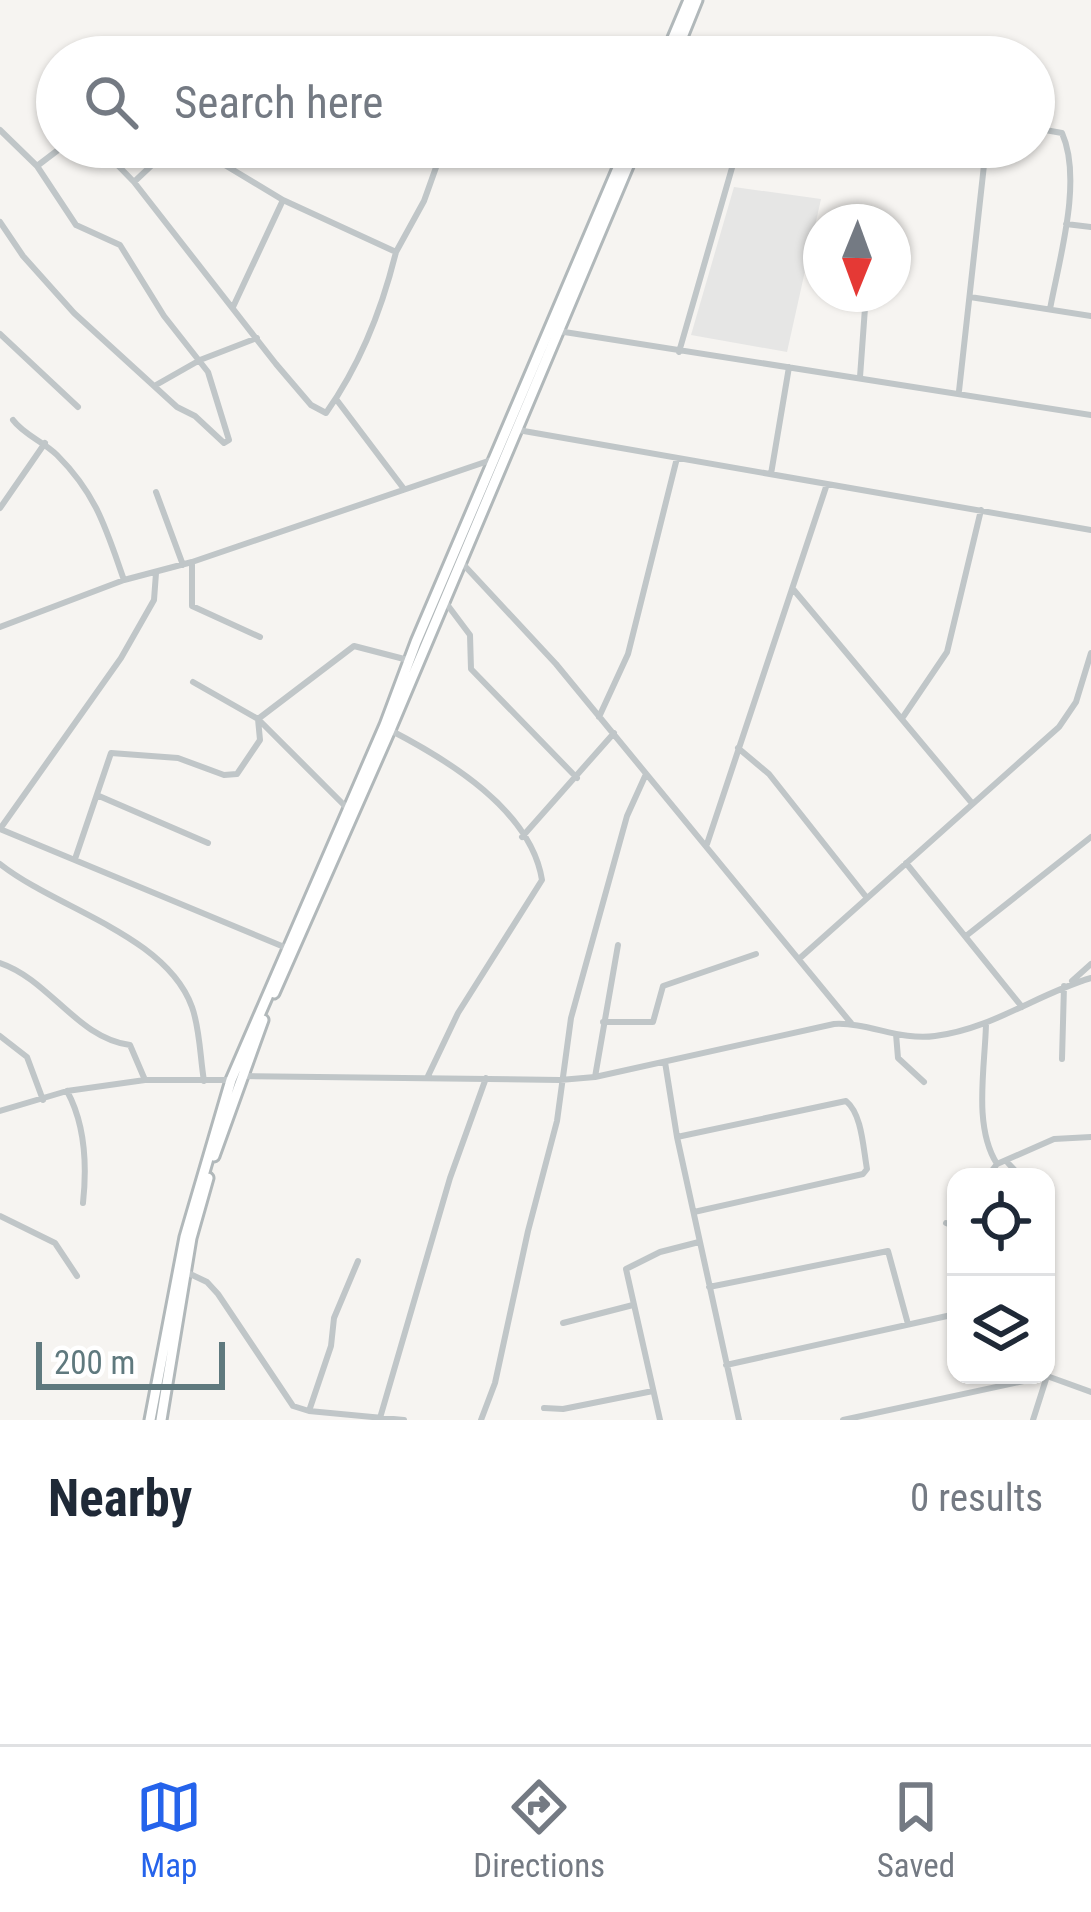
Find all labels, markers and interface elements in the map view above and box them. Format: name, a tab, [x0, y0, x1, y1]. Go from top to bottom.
search box	[36, 36, 1055, 168]
icon: search	[78, 69, 144, 135]
text: Search here	[174, 76, 383, 129]
north arrow	[803, 204, 911, 312]
map controls	[947, 1168, 1055, 1384]
button: locate	[947, 1168, 1055, 1276]
button: layers	[947, 1276, 1055, 1384]
scale bar	[36, 1336, 225, 1389]
text: 200 m	[54, 1343, 135, 1382]
text: Nearby	[48, 1469, 192, 1528]
text: 0 results	[910, 1475, 1043, 1521]
tab: Map	[136, 1774, 202, 1885]
tab: Directions	[473, 1774, 605, 1885]
tab: Saved	[877, 1774, 955, 1885]

